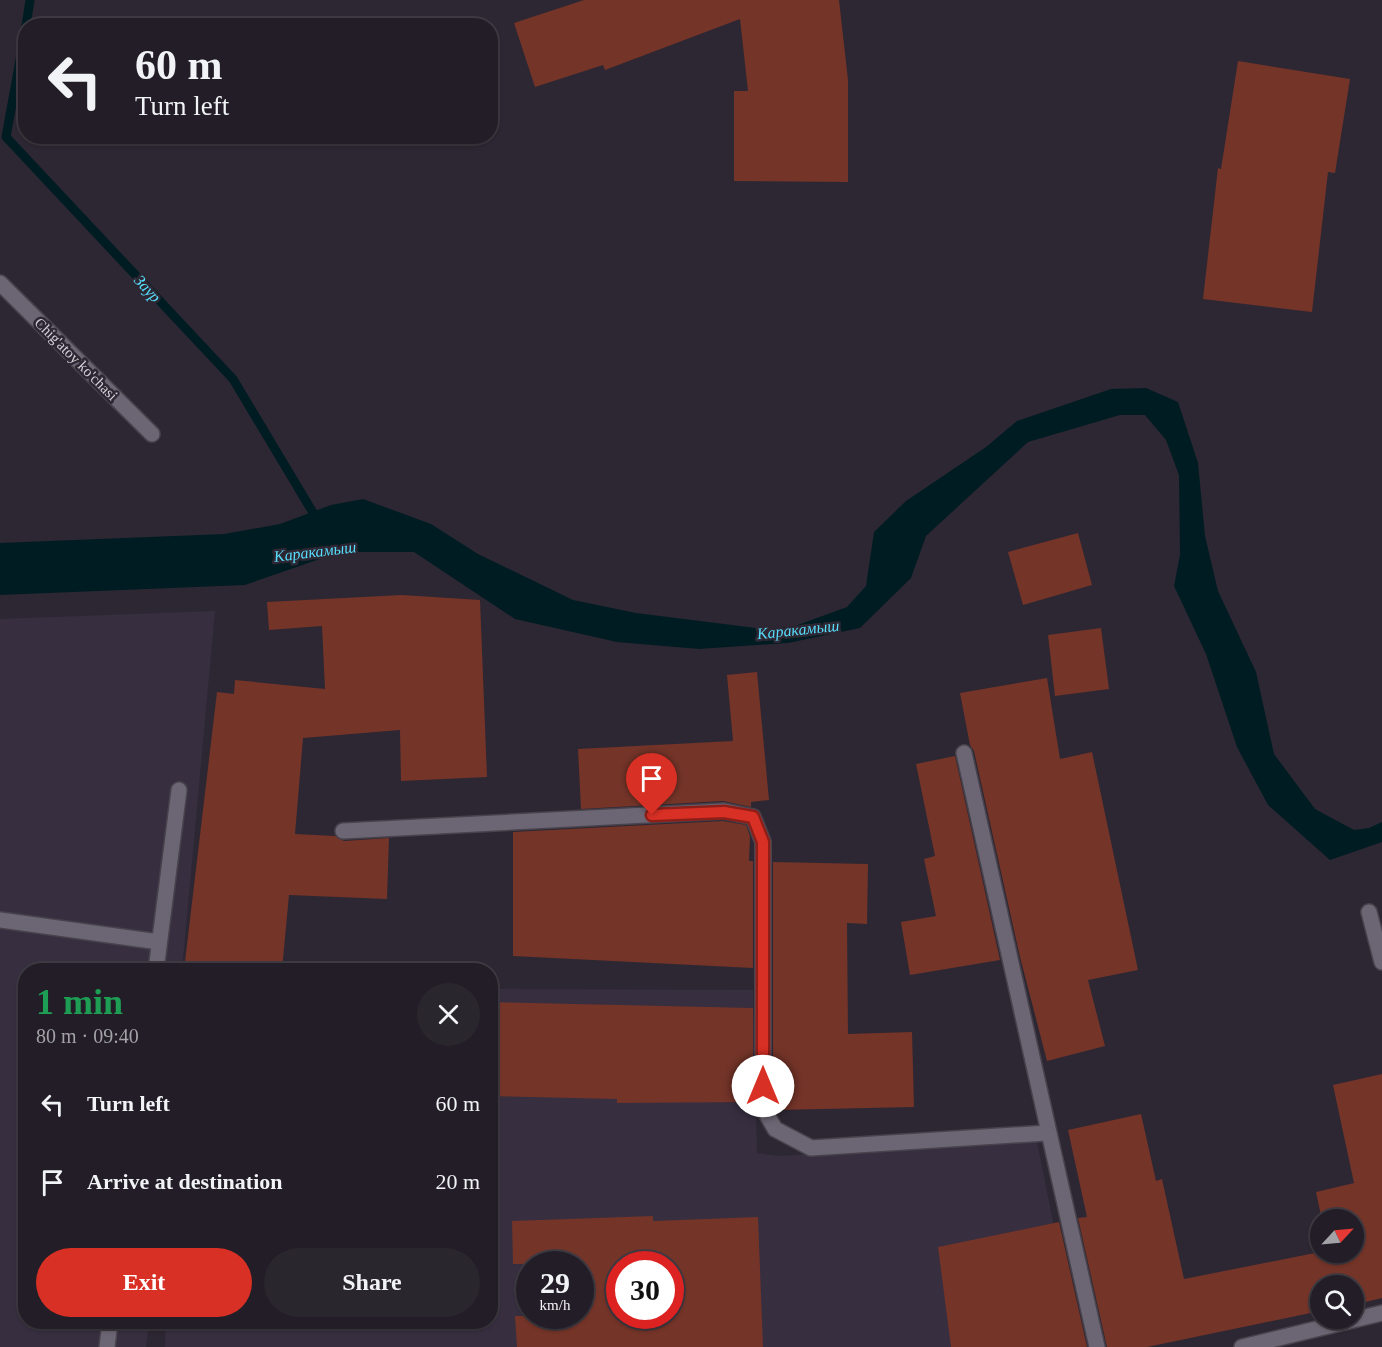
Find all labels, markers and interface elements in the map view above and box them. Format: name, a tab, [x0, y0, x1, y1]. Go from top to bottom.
icon: left	[36, 42, 114, 120]
text: 60 m	[135, 42, 223, 88]
text: Turn left	[135, 91, 229, 121]
water label: Заур	[130, 271, 164, 306]
street label: Chig'atoy ko'chasi	[31, 314, 121, 404]
water label: Каракамыш	[272, 538, 357, 566]
water label: Каракамыш	[755, 617, 840, 643]
pin	[626, 753, 677, 815]
icon: arrive	[635, 762, 668, 795]
text: 1 min	[36, 982, 123, 1022]
button: close	[417, 983, 480, 1046]
text: 80 m · 09:40	[36, 1025, 139, 1047]
position arrow	[731, 1054, 795, 1118]
icon: left	[36, 1088, 69, 1121]
text: Turn left	[87, 1091, 170, 1116]
text: 60 m	[435, 1091, 480, 1116]
icon: arrive	[36, 1166, 69, 1199]
text: Arrive at destination	[87, 1169, 283, 1194]
text: 20 m	[435, 1169, 480, 1194]
north arrow	[1310, 1209, 1364, 1263]
map controls	[1310, 1209, 1364, 1329]
button: Exit	[36, 1248, 252, 1317]
button: Share	[264, 1248, 480, 1317]
speed limit sign: 30	[606, 1251, 684, 1329]
text: 29	[540, 1266, 570, 1299]
button: search	[1310, 1275, 1364, 1329]
text: km/h	[540, 1297, 570, 1313]

